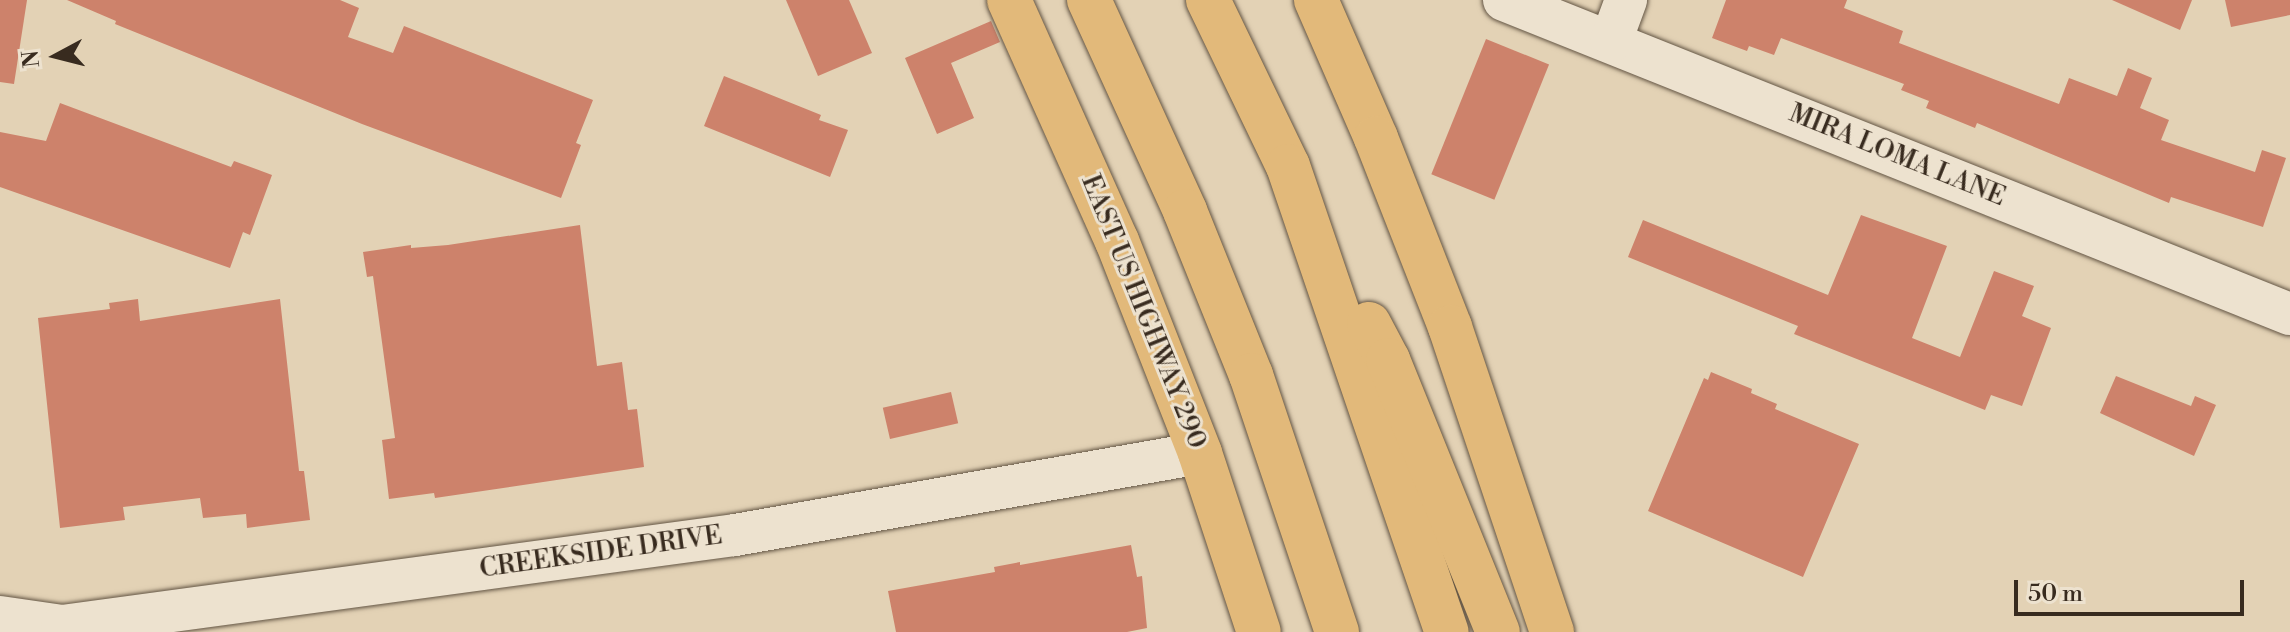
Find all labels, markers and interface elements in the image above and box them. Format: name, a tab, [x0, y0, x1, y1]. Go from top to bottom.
north arrow	[16, 16, 96, 96]
text: N	[17, 49, 46, 69]
street label: MIRA LOMA LANE	[1784, 98, 2010, 214]
street label: EAST US HIGHWAY 290	[1074, 171, 1212, 453]
street label: CREEKSIDE DRIVE	[478, 521, 724, 585]
scale bar	[2018, 564, 2248, 614]
text: 50 m	[2028, 579, 2083, 609]

